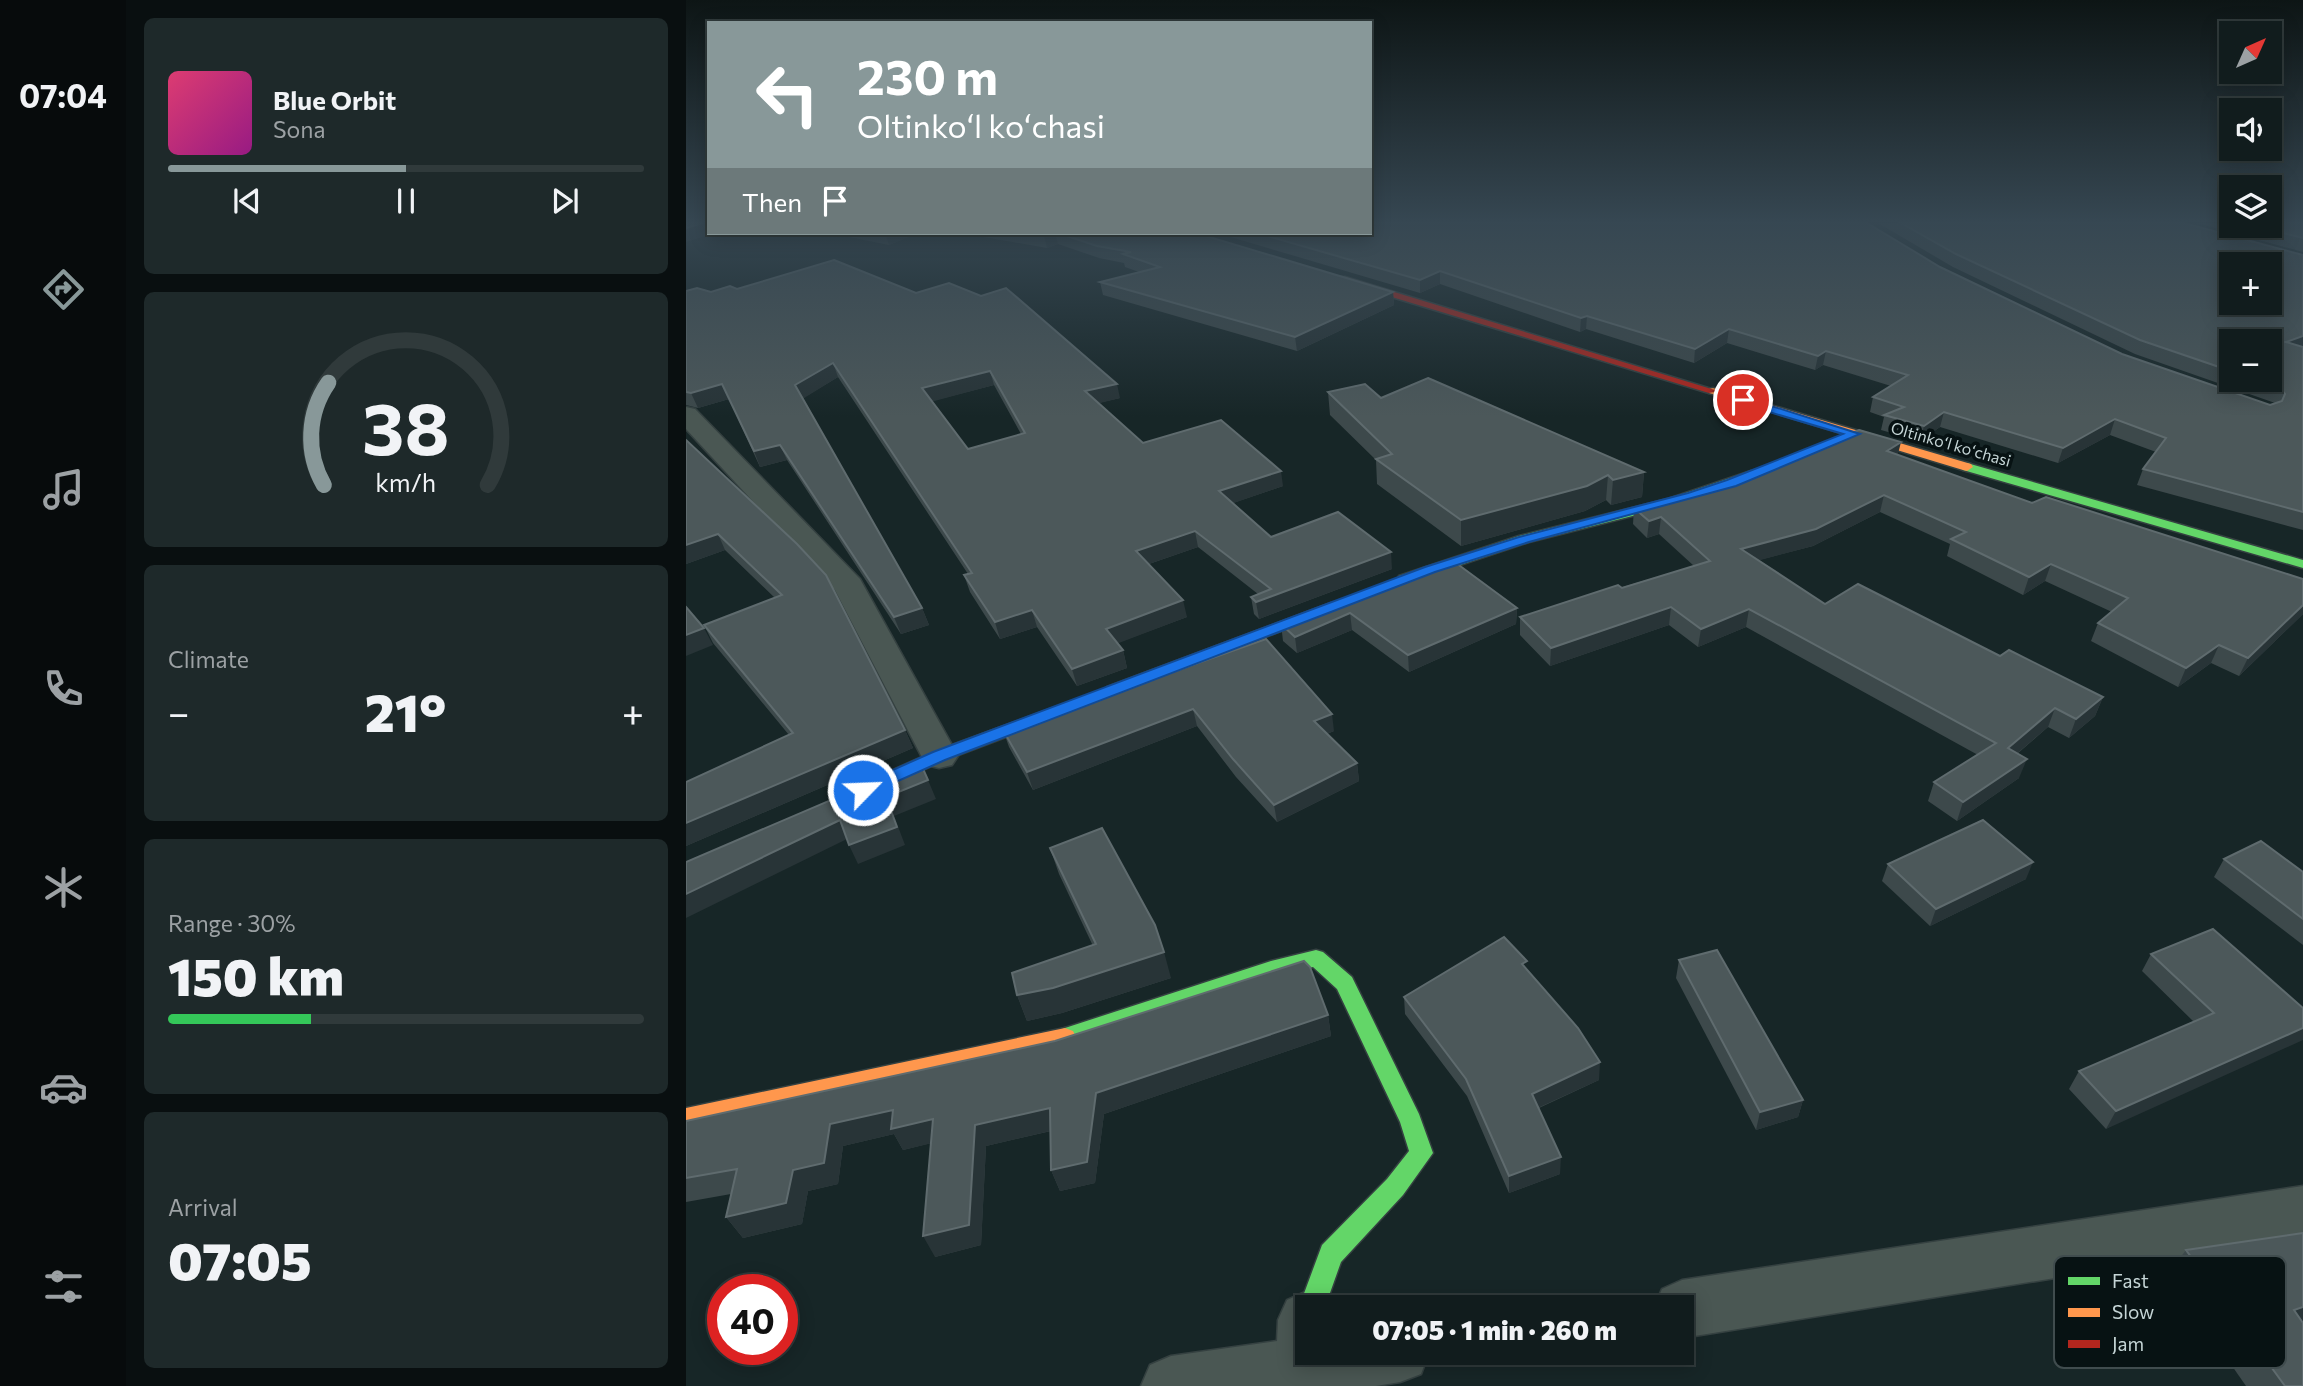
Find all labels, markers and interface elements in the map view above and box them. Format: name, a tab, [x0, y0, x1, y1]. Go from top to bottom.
north arrow	[2219, 21, 2282, 84]
map controls	[2219, 21, 2282, 392]
text: 230 m	[857, 45, 998, 105]
icon: left	[742, 49, 833, 140]
text: 07:04	[19, 75, 107, 115]
text: Blue Orbit	[273, 84, 396, 115]
button: sound	[2219, 98, 2282, 161]
text: Oltinkoʻl koʻchasi	[857, 105, 1105, 145]
text: Sona	[273, 115, 325, 143]
button: layers	[2219, 175, 2282, 238]
icon: previous	[228, 182, 266, 220]
icon: pause	[387, 182, 425, 220]
icon: next	[546, 182, 584, 220]
icon: arrive	[816, 182, 854, 220]
text: Then	[742, 186, 802, 217]
button: +	[2219, 252, 2282, 315]
icon: directions	[39, 265, 88, 314]
button: −	[2219, 329, 2282, 392]
pin	[1713, 370, 1773, 430]
icon: arrive	[1724, 381, 1762, 419]
text: 38	[362, 382, 450, 471]
street label: Oltinkoʻl koʻchasi	[1889, 417, 2013, 470]
icon: music	[39, 465, 88, 514]
text: km/h	[376, 467, 436, 497]
text: Climate	[168, 645, 249, 673]
icon: phone	[39, 664, 88, 713]
text: 21°	[365, 679, 446, 743]
text: −	[168, 688, 190, 735]
text: +	[622, 688, 644, 735]
position arrow	[826, 753, 900, 827]
icon: climate	[39, 863, 88, 912]
text: Range · 30%	[168, 909, 296, 937]
text: 150 km	[168, 943, 344, 1007]
icon: car	[39, 1063, 88, 1112]
text: Arrival	[168, 1193, 238, 1221]
text: 07:05	[168, 1227, 312, 1291]
legend	[2054, 1256, 2286, 1368]
icon: filters	[39, 1262, 88, 1311]
text: Fast	[2112, 1269, 2149, 1292]
speed limit sign: 40	[707, 1274, 798, 1365]
text: Slow	[2112, 1300, 2154, 1323]
text: 07:05 · 1 min · 260 m	[1372, 1314, 1617, 1345]
text: Jam	[2112, 1332, 2144, 1355]

